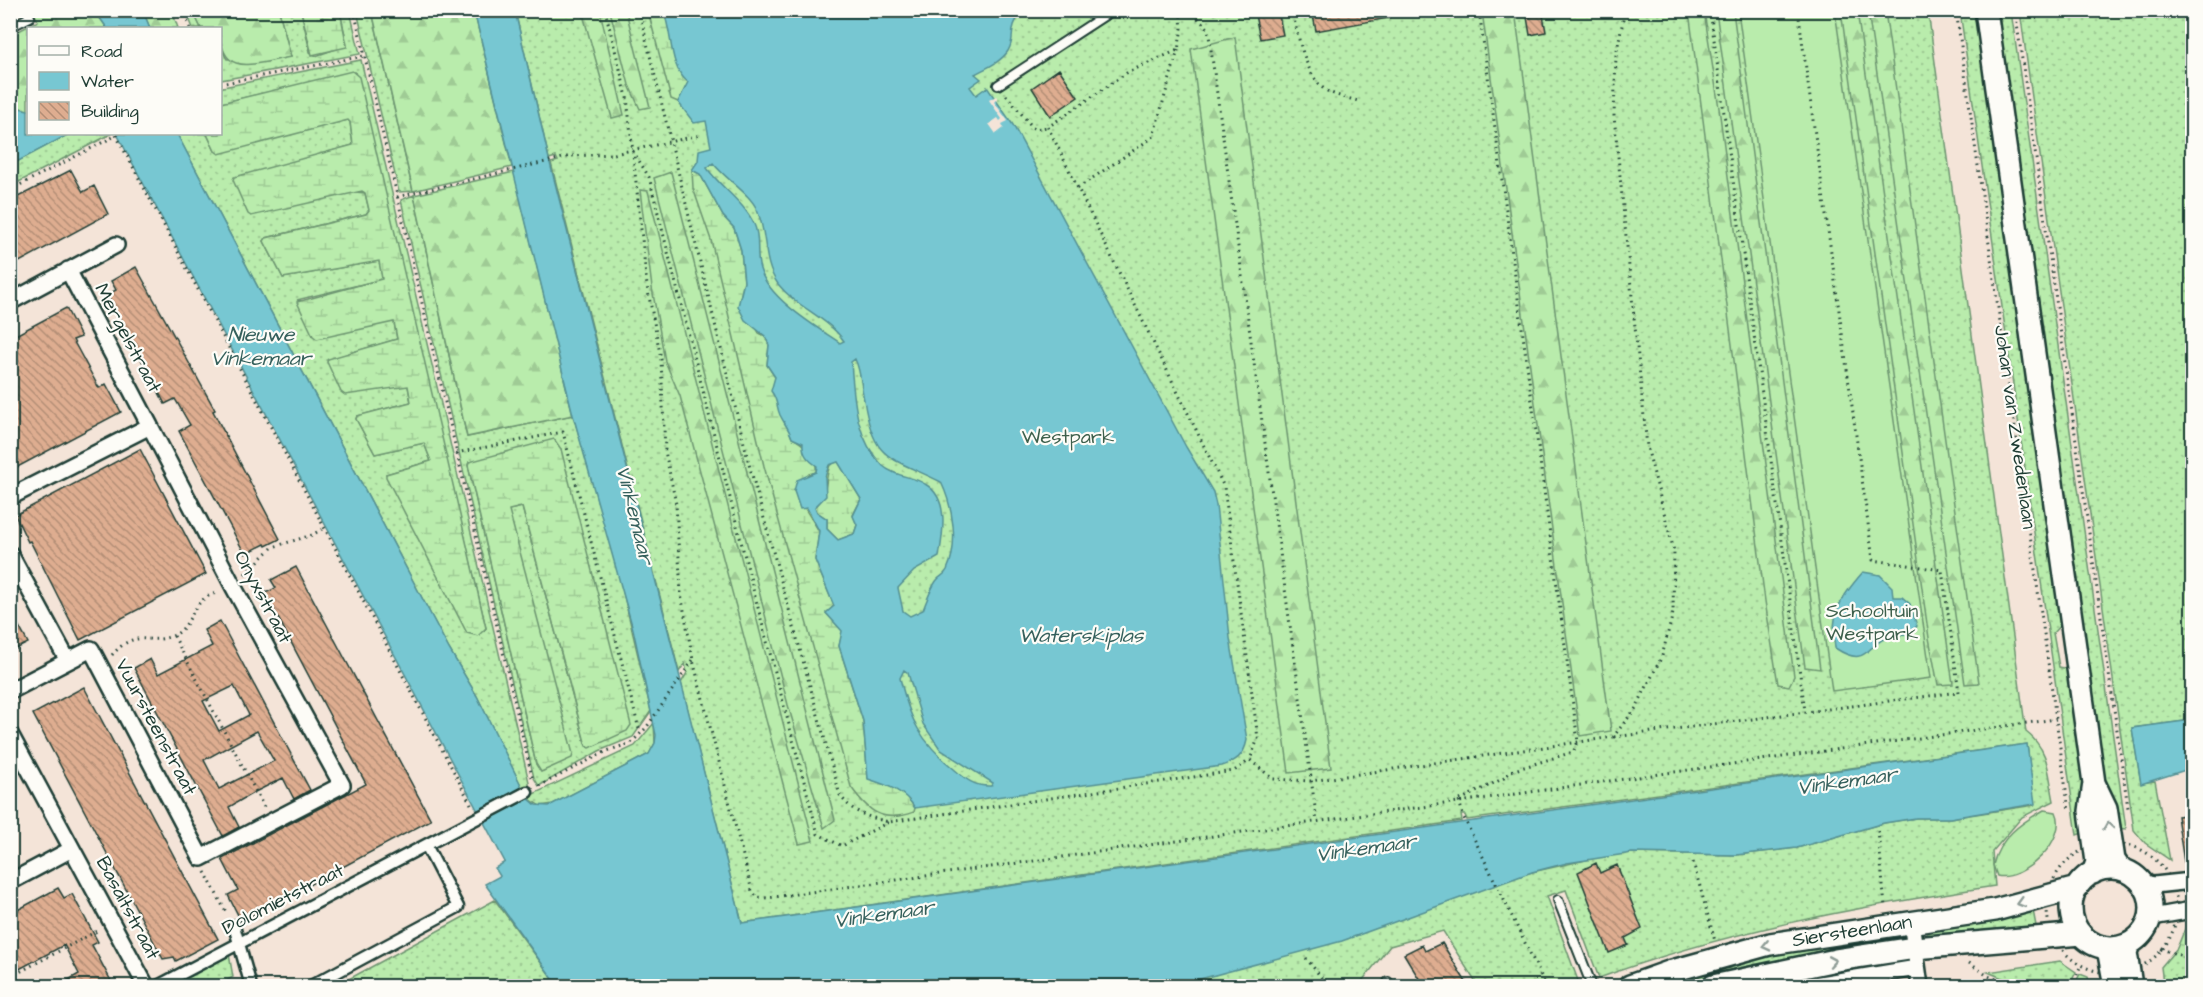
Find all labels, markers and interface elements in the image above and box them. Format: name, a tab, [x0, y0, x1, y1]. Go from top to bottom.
legend	[27, 27, 222, 135]
text: Road	[81, 39, 122, 64]
text: Water	[81, 69, 134, 94]
text: Building	[81, 99, 139, 125]
street label: Mergelstraat	[87, 278, 169, 398]
water label: Nieuwe Vinkemaar	[211, 320, 314, 373]
street label: Johan van Zwedenlaan	[1987, 323, 2043, 531]
park label: Westpark	[1022, 423, 1114, 451]
water label: Vinkemaar	[609, 463, 662, 570]
street label: Onyxstraat	[226, 546, 299, 649]
park label: Schooltuin Westpark	[1826, 597, 1918, 648]
water label: Waterskiplas	[1019, 621, 1145, 650]
street label: Vuursteenstraat	[108, 654, 204, 800]
water label: Vinkemaar	[1795, 759, 1901, 802]
one-way arrow	[2103, 821, 2115, 831]
water label: Vinkemaar	[1314, 826, 1420, 869]
street label: Basaltstraat	[89, 851, 167, 965]
street label: Dolomietstraat	[217, 856, 349, 942]
water label: Vinkemaar	[832, 892, 938, 935]
one-way arrow	[2016, 896, 2027, 908]
street label: Siersteenlaan	[1790, 908, 1914, 954]
one-way arrow	[1762, 938, 1772, 951]
one-way arrow	[1826, 955, 1836, 968]

